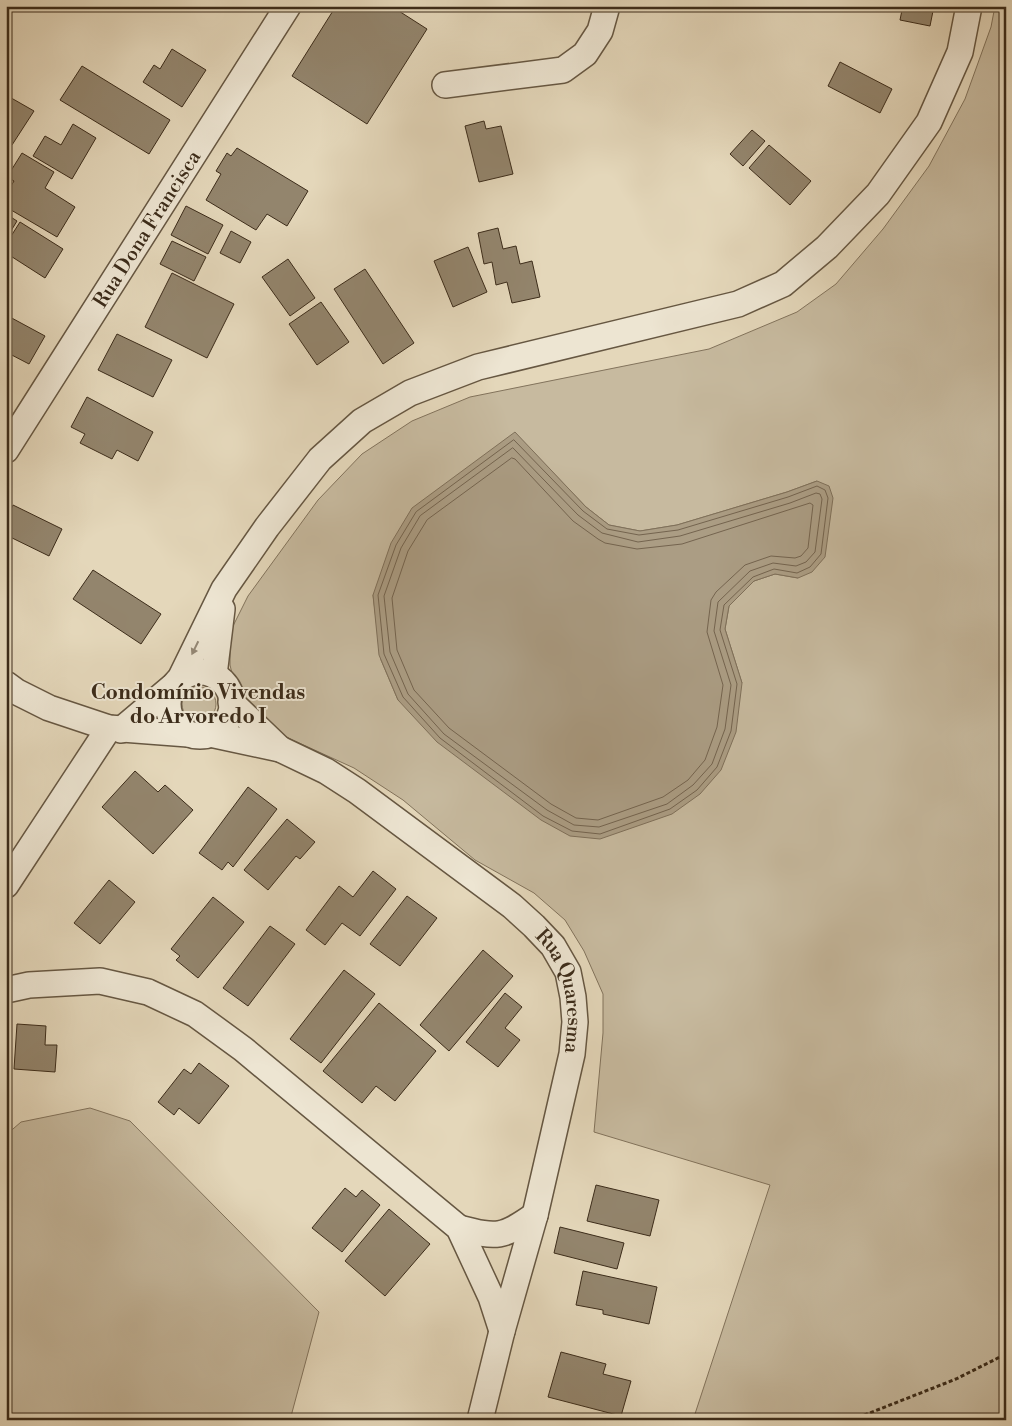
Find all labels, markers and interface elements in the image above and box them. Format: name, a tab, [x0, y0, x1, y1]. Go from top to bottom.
street label: Rua Dona Francisca	[88, 146, 207, 313]
one-way arrow	[191, 641, 199, 655]
district label: Condomínio Vivendas do Arvoredo I	[91, 680, 305, 730]
street label: Rua Quaresma	[529, 924, 586, 1055]

